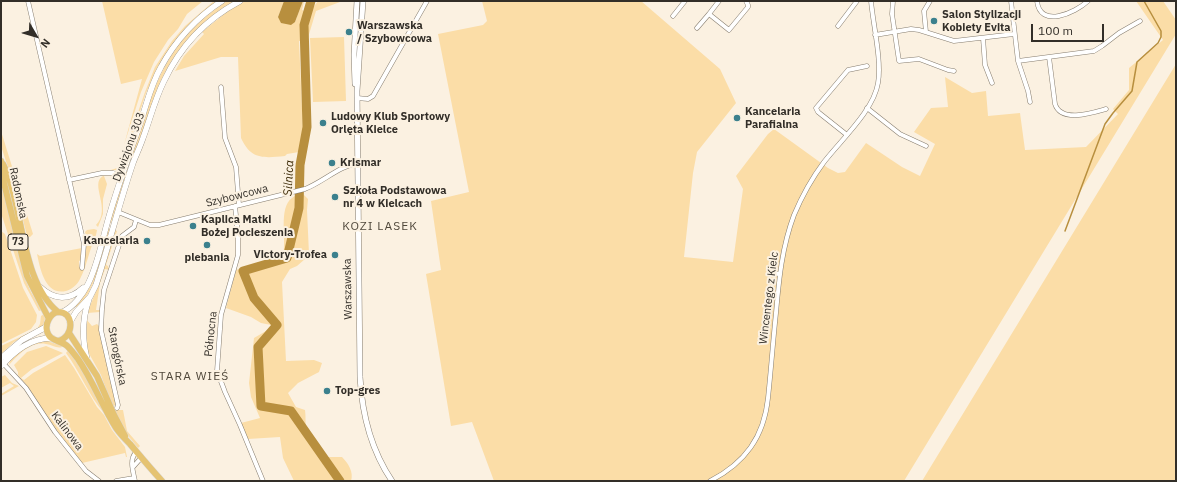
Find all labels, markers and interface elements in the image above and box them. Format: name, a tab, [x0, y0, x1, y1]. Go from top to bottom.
place label: Salon Stylizacji Kobiety Evita	[942, 8, 1021, 34]
north arrow	[16, 16, 56, 56]
marker: Salon Stylizacji Kobiety Evita	[929, 16, 939, 26]
scale bar	[1033, 16, 1106, 42]
place label: Warszawska / Szybowcowa	[357, 19, 432, 45]
text: 100 m	[1038, 23, 1073, 38]
marker: Warszawska / Szybowcowa	[344, 27, 354, 37]
text: N	[37, 36, 53, 51]
place label: Kancelaria Parafialna	[745, 105, 801, 131]
street label: Dywizjonu 303	[110, 110, 148, 184]
place label: Ludowy Klub Sportowy Orlęta Kielce	[331, 110, 450, 136]
marker: Kancelaria Parafialna	[732, 113, 742, 123]
marker: Ludowy Klub Sportowy Orlęta Kielce	[318, 118, 328, 128]
place label: Krismar	[340, 156, 381, 170]
marker: Krismar	[327, 158, 337, 168]
water label: Silnica	[281, 160, 297, 196]
street label: Radomska	[6, 166, 30, 220]
street label: Szybowcowa	[205, 182, 269, 210]
place label: Szkoła Podstawowa nr 4 w Kielcach	[343, 184, 446, 210]
marker: Szkoła Podstawowa nr 4 w Kielcach	[330, 192, 340, 202]
place label: Kaplica Matki Bożej Pocieszenia	[201, 213, 293, 239]
district label: KOZI LASEK	[342, 220, 418, 234]
marker: Kaplica Matki Bożej Pocieszenia	[188, 221, 198, 231]
road number: 73	[8, 234, 28, 250]
place label: Kancelaria	[83, 234, 139, 248]
marker: Kancelaria	[142, 236, 152, 246]
marker: plebania	[202, 240, 212, 250]
place label: Victory-Trofea	[254, 248, 327, 262]
marker: Victory-Trofea	[330, 250, 340, 260]
place label: plebania	[184, 251, 230, 265]
street label: Wincentego z Kielc	[757, 251, 781, 345]
street label: Warszawska	[341, 258, 355, 320]
street label: Północna	[202, 311, 220, 357]
street label: Starogórska	[105, 326, 129, 386]
district label: STARA WIEŚ	[151, 370, 229, 384]
place label: Top-gres	[335, 384, 380, 398]
marker: Top-gres	[322, 386, 332, 396]
street label: Kalinowa	[48, 409, 86, 453]

